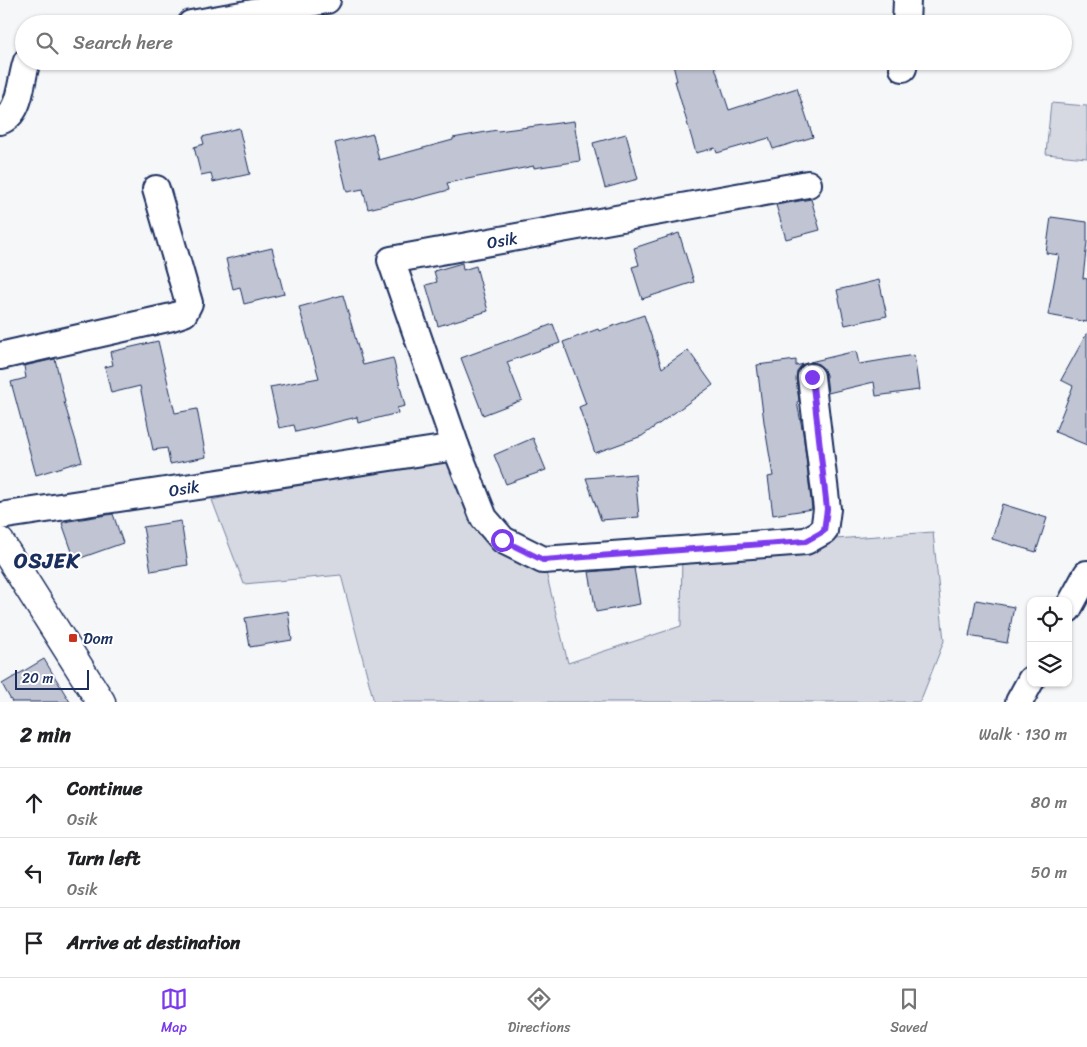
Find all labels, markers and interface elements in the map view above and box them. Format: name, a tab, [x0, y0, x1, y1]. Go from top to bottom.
search box	[15, 15, 1072, 70]
text: Search here	[73, 26, 173, 59]
icon: search	[33, 29, 61, 57]
street label: Osik	[484, 223, 520, 257]
route end	[801, 366, 824, 389]
street label: Osik	[167, 472, 202, 505]
route start	[491, 529, 514, 552]
district label: OSJEK	[14, 542, 81, 580]
map controls	[1027, 597, 1072, 687]
button: locate	[1027, 597, 1072, 642]
place label: Dom	[83, 624, 113, 653]
marker: Dom	[67, 632, 79, 644]
button: layers	[1027, 642, 1072, 687]
text: 20 m	[22, 666, 53, 691]
scale bar	[15, 667, 89, 690]
text: 2 min	[20, 716, 71, 754]
text: Walk · 130 m	[979, 720, 1067, 749]
text: Continue	[67, 772, 143, 805]
text: 80 m	[1031, 788, 1067, 817]
icon: ahead	[20, 789, 48, 817]
text: Osik	[67, 805, 98, 834]
text: Turn left	[67, 842, 140, 875]
text: 50 m	[1031, 858, 1067, 887]
icon: left	[20, 859, 48, 887]
text: Osik	[67, 875, 98, 904]
text: Arrive at destination	[67, 926, 240, 959]
icon: arrive	[20, 929, 48, 957]
tab: Map	[160, 985, 188, 1040]
tab: Directions	[508, 985, 570, 1040]
tab: Saved	[890, 985, 927, 1040]

